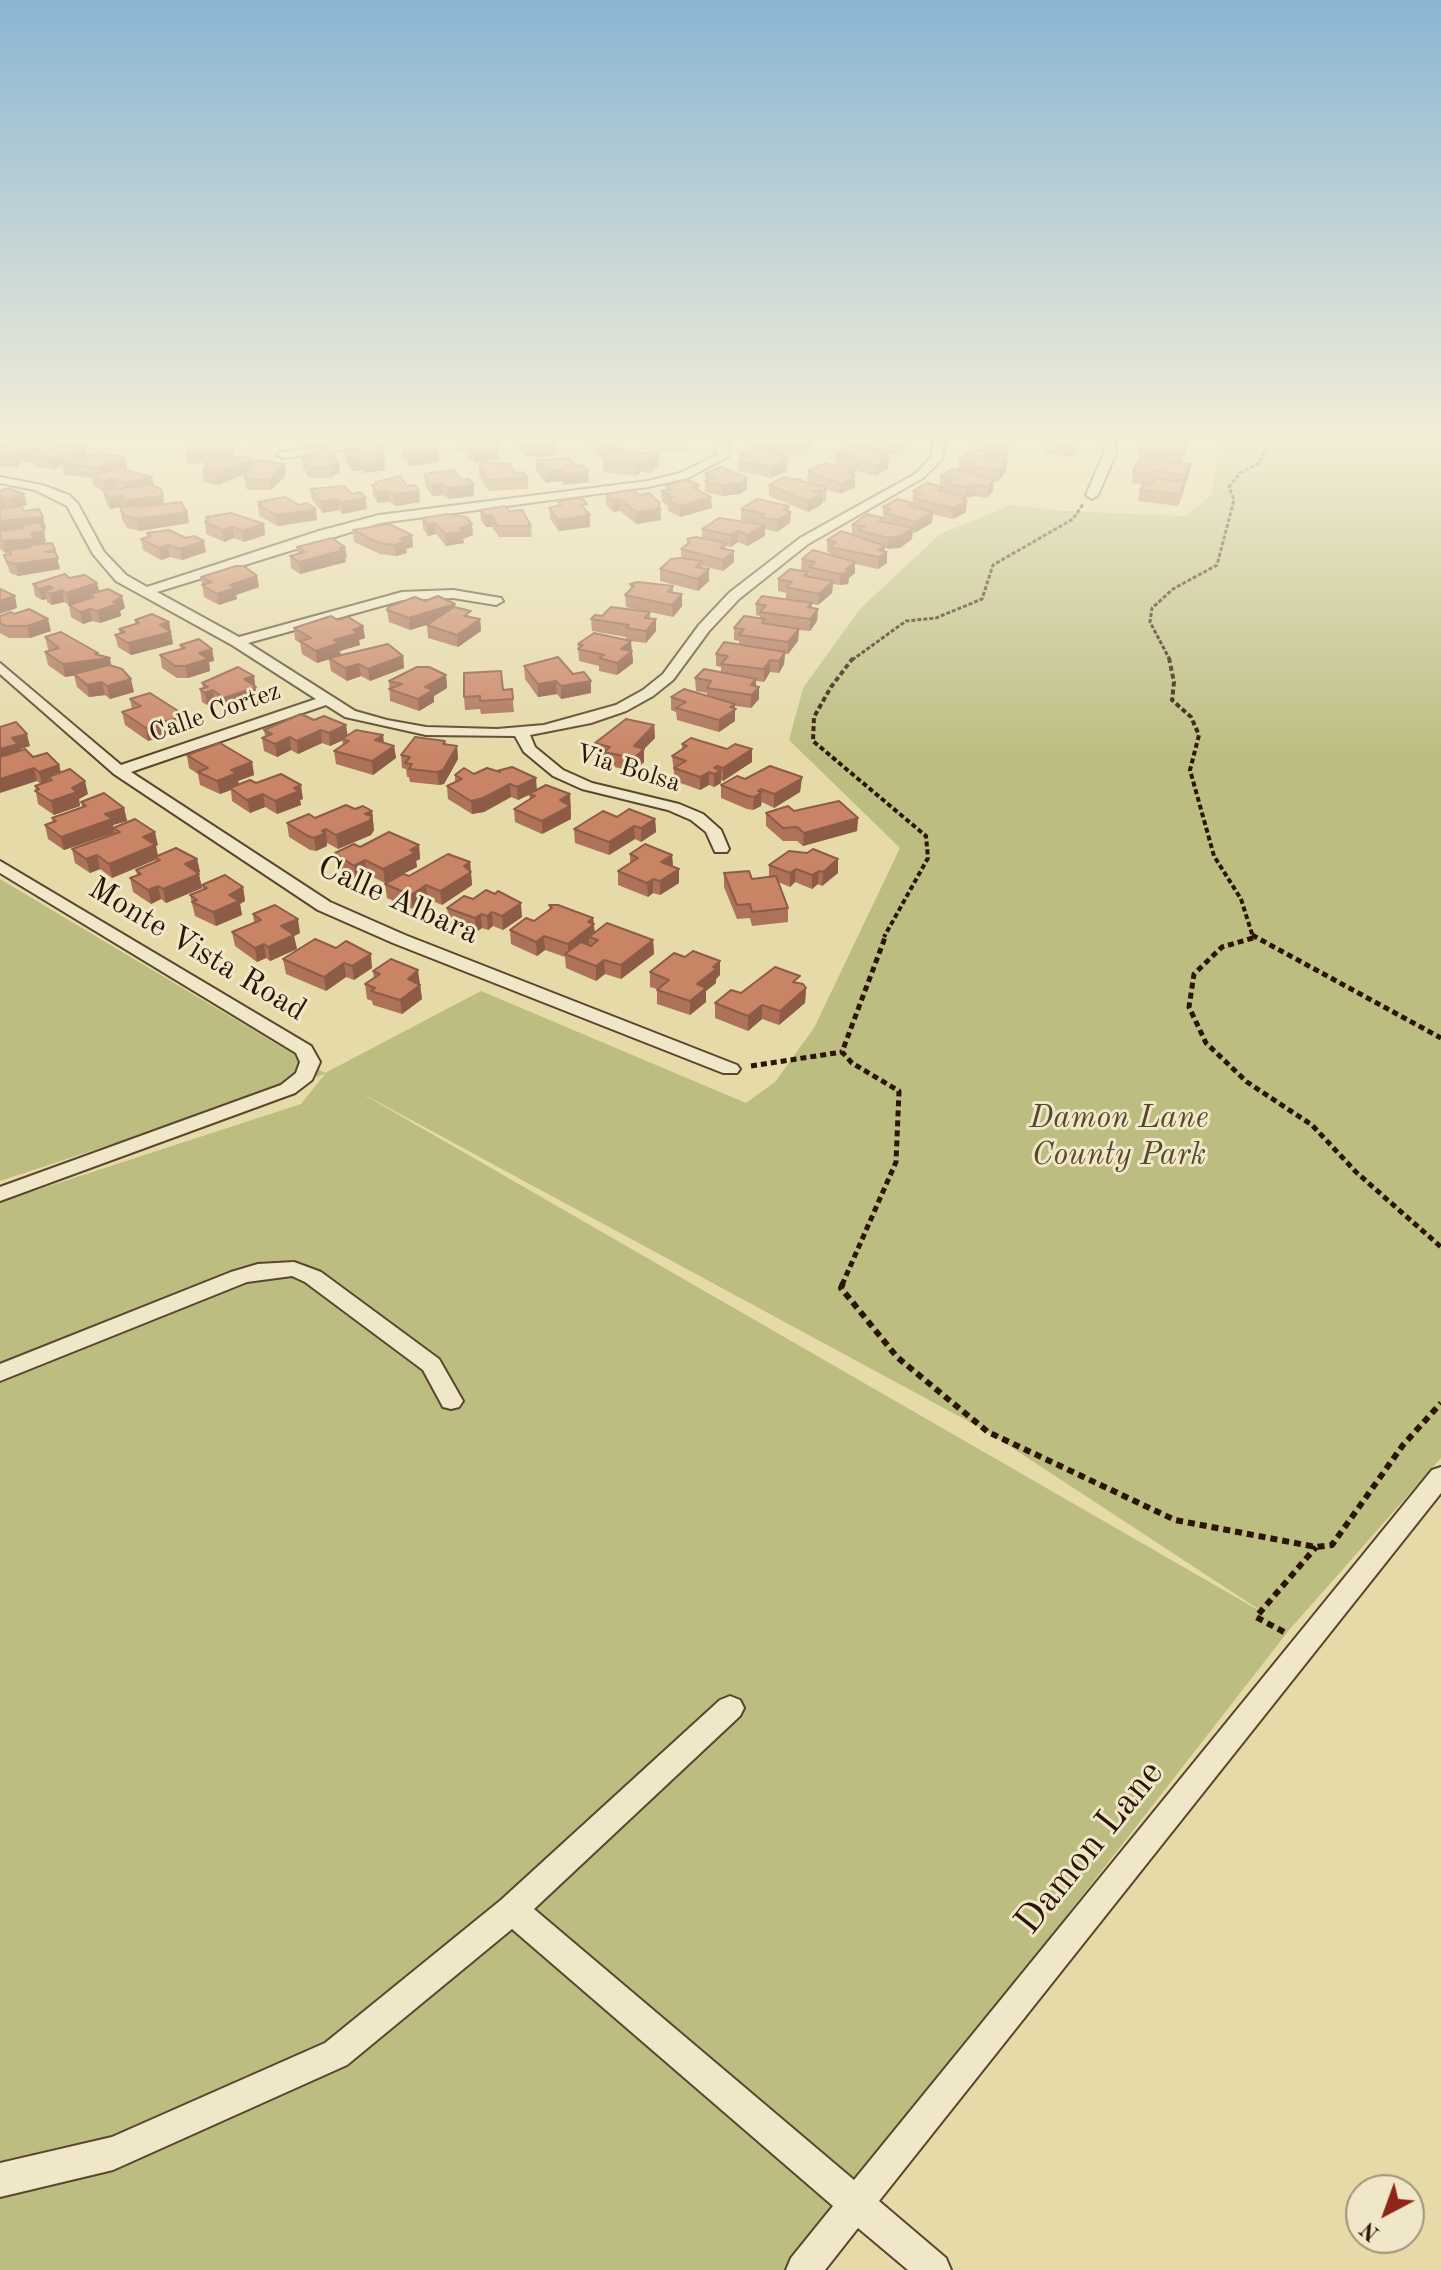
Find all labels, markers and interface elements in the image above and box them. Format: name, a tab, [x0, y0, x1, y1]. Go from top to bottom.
street label: Calle Cortez	[145, 676, 285, 750]
street label: Via Bolsa	[572, 738, 684, 800]
street label: Calle Albara	[311, 848, 485, 954]
street label: Monte Vista Road	[81, 870, 313, 1030]
park label: Damon Lane County Park	[1029, 1100, 1209, 1175]
street label: Damon Lane	[1006, 1752, 1174, 1944]
north arrow	[1345, 2174, 1425, 2254]
text: N	[1357, 2217, 1384, 2244]

